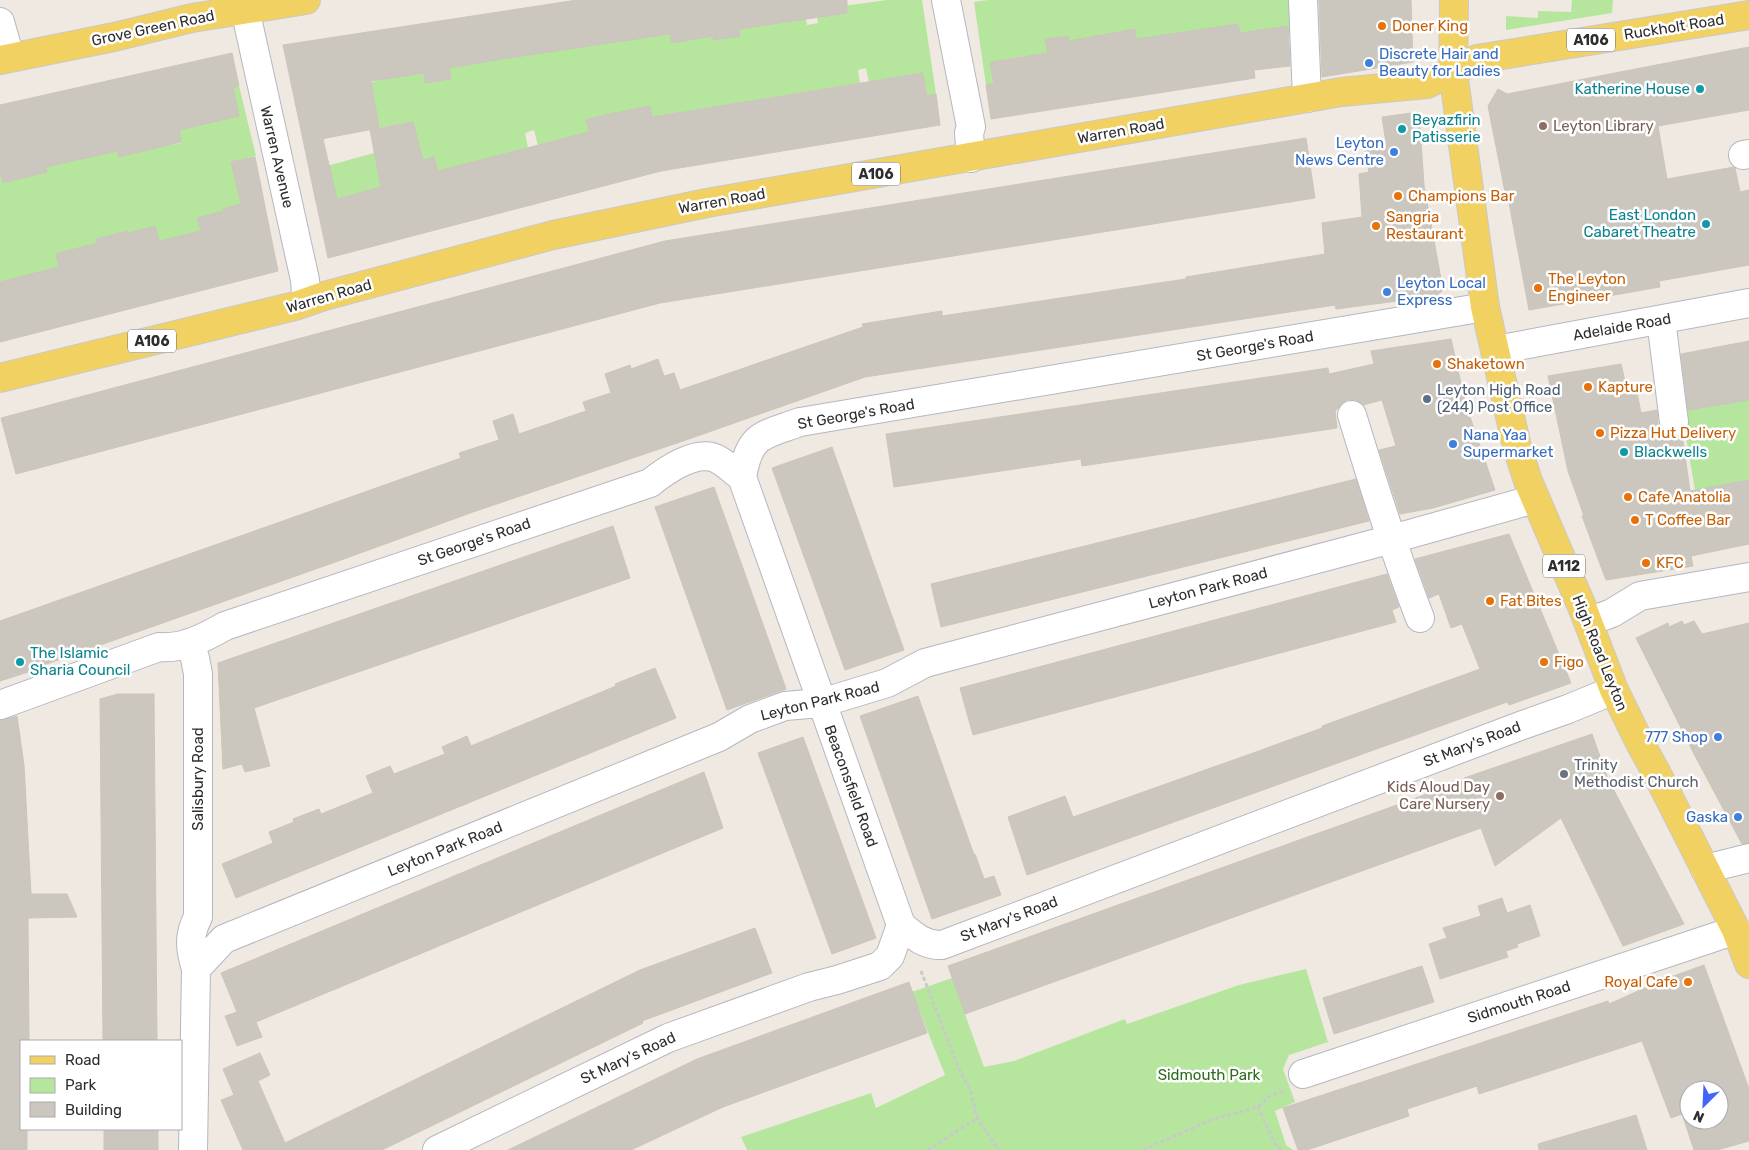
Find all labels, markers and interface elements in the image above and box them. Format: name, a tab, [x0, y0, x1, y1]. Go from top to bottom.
street label: Grove Green Road	[90, 6, 216, 50]
street label: Ruckholt Road	[1623, 10, 1725, 44]
place label: Doner King	[1392, 17, 1468, 35]
marker: Doner King	[1376, 20, 1388, 32]
road number: A106	[1567, 28, 1615, 52]
place label: Discrete Hair and Beauty for Ladies	[1379, 45, 1501, 80]
marker: Discrete Hair and Beauty for Ladies	[1363, 57, 1375, 69]
place label: Katherine House	[1575, 80, 1690, 98]
marker: Katherine House	[1694, 83, 1706, 95]
street label: Warren Avenue	[256, 104, 298, 210]
place label: Beyazfirin Patisserie	[1412, 111, 1481, 146]
street label: Warren Road	[1076, 115, 1166, 147]
place label: Leyton Library	[1553, 117, 1654, 135]
marker: Leyton Library	[1537, 120, 1549, 132]
marker: Beyazfirin Patisserie	[1396, 123, 1408, 135]
place label: Leyton News Centre	[1295, 134, 1384, 169]
marker: Leyton News Centre	[1388, 146, 1400, 158]
road number: A106	[852, 162, 900, 185]
street label: Warren Road	[677, 185, 767, 217]
place label: Champions Bar	[1408, 187, 1515, 205]
marker: Champions Bar	[1392, 190, 1404, 202]
place label: East London Cabaret Theatre	[1584, 206, 1696, 241]
place label: Sangria Restaurant	[1386, 208, 1464, 243]
marker: East London Cabaret Theatre	[1700, 218, 1712, 230]
marker: Sangria Restaurant	[1370, 220, 1382, 232]
place label: The Leyton Engineer	[1548, 270, 1626, 305]
place label: Leyton Local Express	[1397, 274, 1486, 309]
street label: Warren Road	[284, 275, 374, 317]
marker: The Leyton Engineer	[1532, 282, 1544, 294]
marker: Leyton Local Express	[1381, 286, 1393, 298]
street label: Adelaide Road	[1571, 310, 1673, 344]
street label: St George's Road	[1195, 327, 1315, 365]
road number: A106	[128, 330, 176, 352]
place label: Shaketown	[1447, 355, 1525, 373]
marker: Shaketown	[1431, 358, 1443, 370]
place label: Kapture	[1598, 378, 1653, 396]
place label: Leyton High Road (244) Post Office	[1437, 381, 1561, 416]
marker: Kapture	[1582, 381, 1594, 393]
marker: Leyton High Road (244) Post Office	[1421, 393, 1433, 405]
street label: St George's Road	[796, 395, 916, 433]
place label: Pizza Hut Delivery	[1610, 424, 1736, 442]
place label: Nana Yaa Supermarket	[1463, 426, 1553, 461]
marker: Pizza Hut Delivery	[1594, 427, 1606, 439]
marker: Nana Yaa Supermarket	[1447, 438, 1459, 450]
place label: Blackwells	[1634, 443, 1707, 461]
marker: Blackwells	[1618, 446, 1630, 458]
place label: Cafe Anatolia	[1638, 488, 1731, 506]
marker: Cafe Anatolia	[1622, 491, 1634, 503]
place label: T Coffee Bar	[1645, 511, 1730, 529]
street label: St George's Road	[415, 514, 533, 570]
marker: T Coffee Bar	[1629, 514, 1641, 526]
road number: A112	[1543, 554, 1585, 578]
place label: KFC	[1656, 554, 1684, 572]
marker: KFC	[1640, 557, 1652, 569]
street label: Leyton Park Road	[1147, 563, 1269, 613]
place label: Fat Bites	[1500, 592, 1562, 610]
street label: High Road Leyton	[1569, 592, 1631, 714]
marker: Fat Bites	[1484, 595, 1496, 607]
place label: The Islamic Sharia Council	[30, 644, 130, 679]
place label: Figo	[1554, 653, 1584, 671]
marker: The Islamic Sharia Council	[14, 656, 26, 668]
marker: Figo	[1538, 656, 1550, 668]
street label: Leyton Park Road	[759, 677, 881, 725]
street label: St Mary's Road	[1421, 717, 1523, 771]
street label: Beaconsfield Road	[821, 722, 881, 850]
street label: Salisbury Road	[189, 727, 207, 831]
place label: 777 Shop	[1645, 728, 1708, 746]
marker: 777 Shop	[1712, 731, 1724, 743]
place label: Trinity Methodist Church	[1574, 756, 1699, 791]
marker: Trinity Methodist Church	[1558, 768, 1570, 780]
place label: Kids Aloud Day Care Nursery	[1387, 778, 1490, 813]
marker: Kids Aloud Day Care Nursery	[1494, 790, 1506, 802]
place label: Gaska	[1686, 808, 1728, 826]
marker: Gaska	[1732, 811, 1744, 823]
street label: Leyton Park Road	[385, 818, 505, 880]
street label: St Mary's Road	[958, 892, 1060, 946]
place label: Royal Cafe	[1604, 973, 1678, 991]
marker: Royal Cafe	[1682, 976, 1694, 988]
street label: Sidmouth Road	[1465, 977, 1573, 1027]
street label: St Mary's Road	[578, 1028, 678, 1088]
legend	[20, 1040, 182, 1130]
text: Road	[65, 1051, 101, 1069]
park label: Sidmouth Park	[1158, 1066, 1261, 1084]
text: Park	[65, 1076, 96, 1094]
north arrow	[1679, 1080, 1729, 1130]
text: Building	[65, 1101, 122, 1119]
text: N	[1691, 1107, 1707, 1126]

